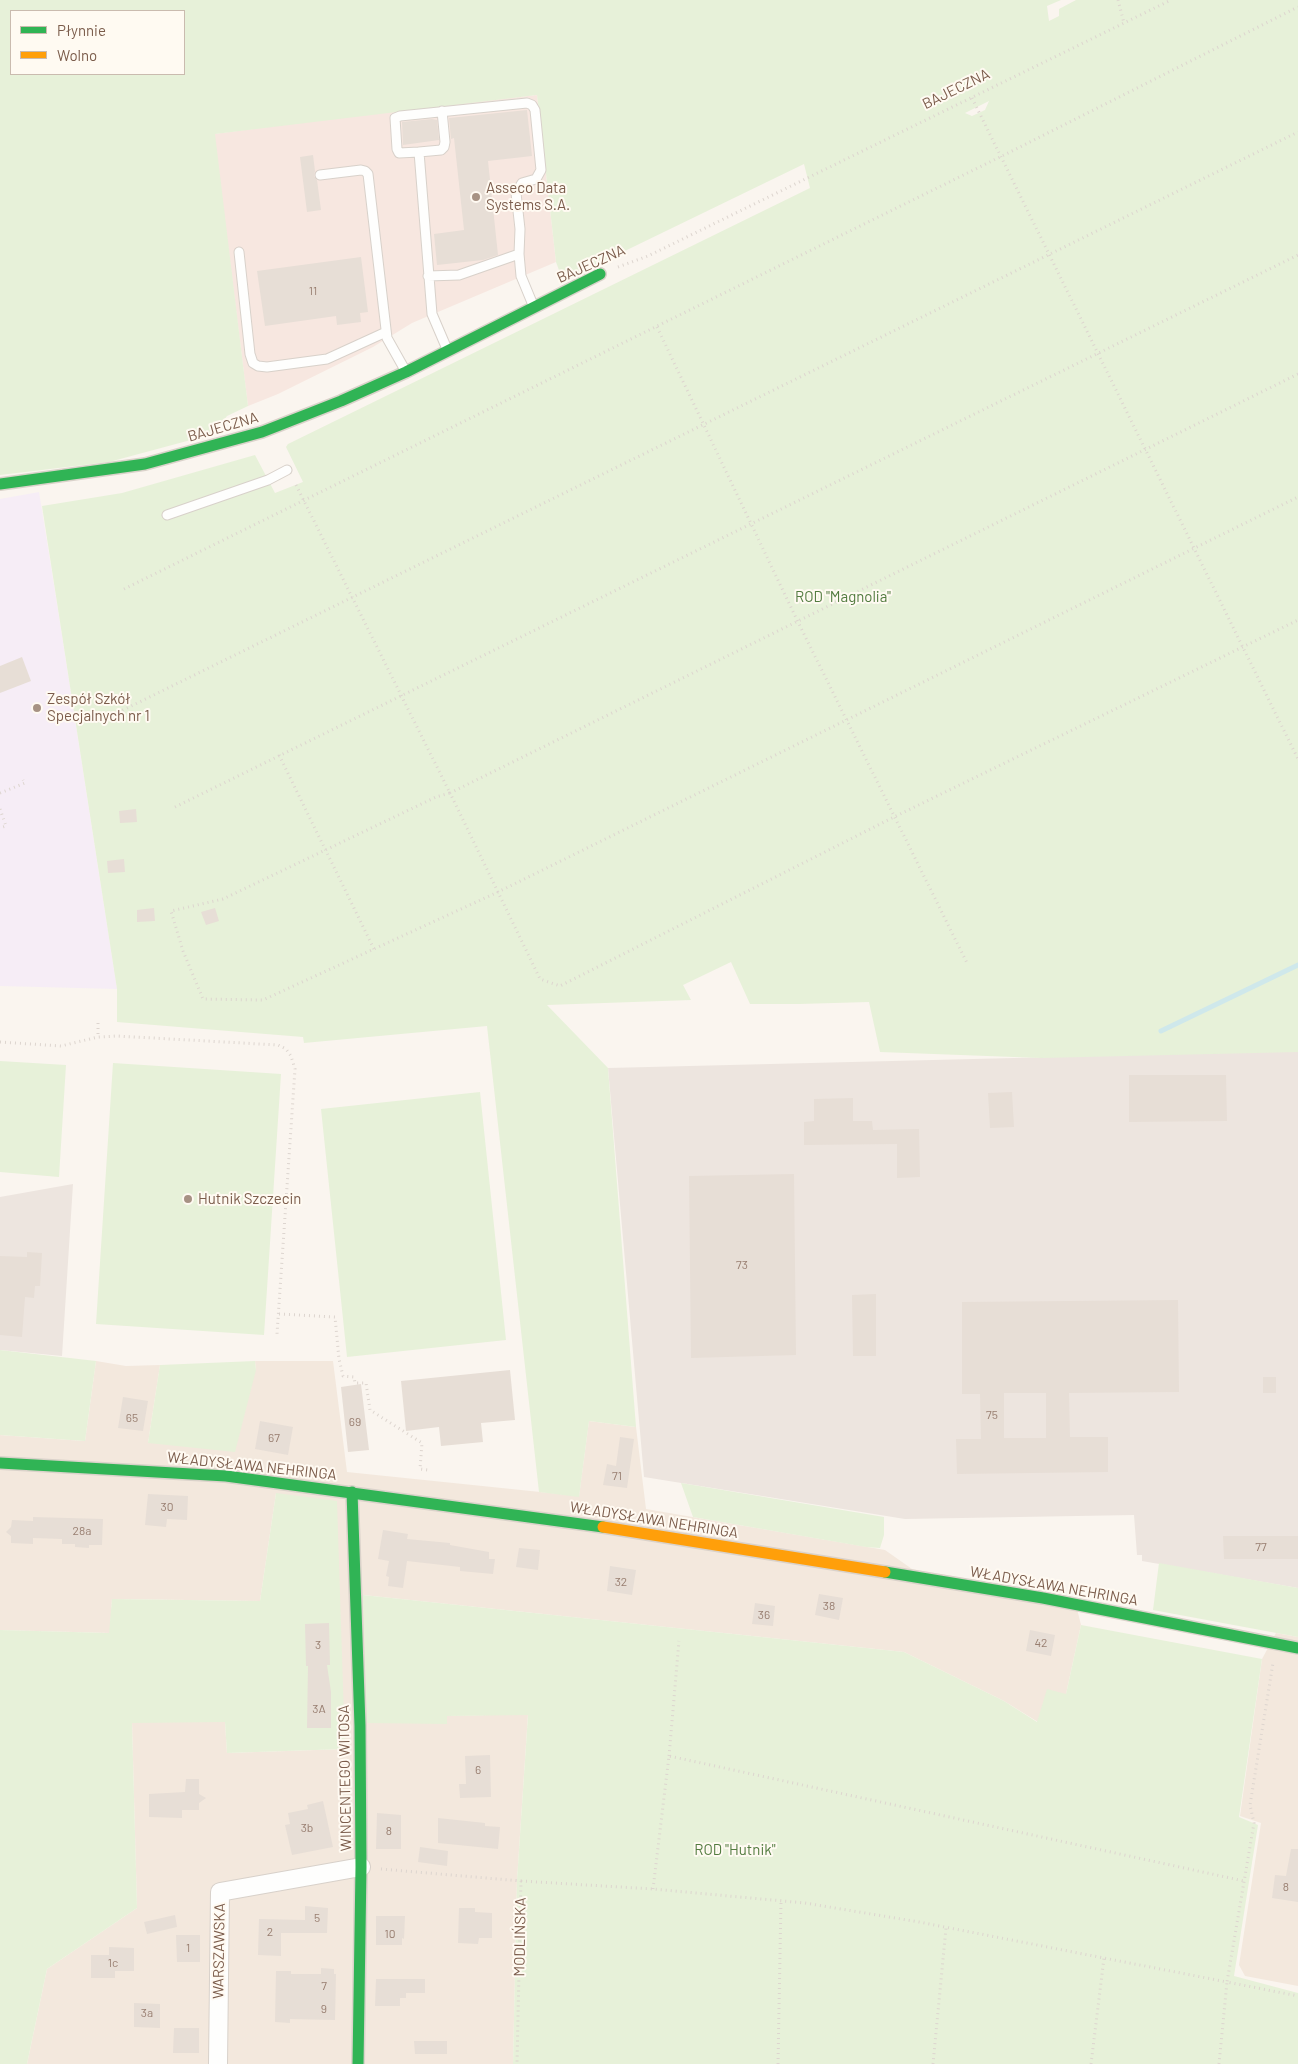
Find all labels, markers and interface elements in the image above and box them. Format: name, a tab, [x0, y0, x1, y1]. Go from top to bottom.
legend	[10, 10, 185, 75]
text: Płynnie	[57, 21, 106, 39]
text: Wolno	[57, 46, 97, 64]
street label: BAJECZNA	[919, 65, 993, 113]
place label: Asseco Data Systems S.A.	[486, 179, 570, 214]
marker: Asseco Data Systems S.A.	[470, 191, 482, 203]
street label: BAJECZNA	[554, 241, 628, 287]
house number: 11	[309, 284, 317, 298]
street label: BAJECZNA	[186, 408, 260, 446]
park label: ROD "Magnolia"	[795, 588, 891, 606]
place label: Zespół Szkół Specjalnych nr 1	[47, 690, 150, 725]
marker: Zespół Szkół Specjalnych nr 1	[31, 702, 43, 714]
place label: Hutnik Szczecin	[198, 1190, 301, 1208]
marker: Hutnik Szczecin	[182, 1193, 194, 1205]
house number: 73	[736, 1258, 748, 1272]
house number: 75	[986, 1408, 998, 1422]
house number: 65	[126, 1411, 138, 1425]
house number: 69	[349, 1415, 361, 1429]
house number: 67	[268, 1431, 280, 1445]
street label: WŁADYSŁAWA NEHRINGA	[166, 1448, 338, 1484]
house number: 71	[612, 1469, 622, 1483]
street label: WŁADYSŁAWA NEHRINGA	[569, 1498, 739, 1542]
house number: 30	[161, 1500, 173, 1514]
house number: 28a	[73, 1524, 91, 1538]
house number: 77	[1255, 1540, 1267, 1554]
street label: WŁADYSŁAWA NEHRINGA	[969, 1562, 1139, 1610]
house number: 32	[615, 1575, 627, 1589]
house number: 38	[823, 1599, 835, 1613]
house number: 36	[758, 1608, 770, 1622]
house number: 42	[1034, 1636, 1048, 1650]
house number: 3	[315, 1638, 321, 1652]
house number: 3A	[312, 1702, 326, 1716]
street label: WINCENTEGO WITOSA	[335, 1704, 355, 1852]
house number: 6	[475, 1763, 481, 1777]
house number: 3b	[301, 1821, 313, 1835]
house number: 8	[386, 1824, 392, 1838]
park label: ROD "Hutnik"	[694, 1841, 776, 1859]
house number: 8	[1283, 1880, 1289, 1894]
street label: MODLIŃSKA	[510, 1897, 530, 1977]
street label: WARSZAWSKA	[209, 1903, 229, 1999]
house number: 5	[314, 1911, 320, 1925]
house number: 2	[267, 1925, 273, 1939]
house number: 10	[385, 1927, 395, 1941]
house number: 1	[186, 1941, 190, 1955]
house number: 1c	[108, 1956, 118, 1970]
house number: 7	[321, 1979, 327, 1993]
house number: 9	[321, 2002, 327, 2016]
house number: 3a	[141, 2006, 153, 2020]

